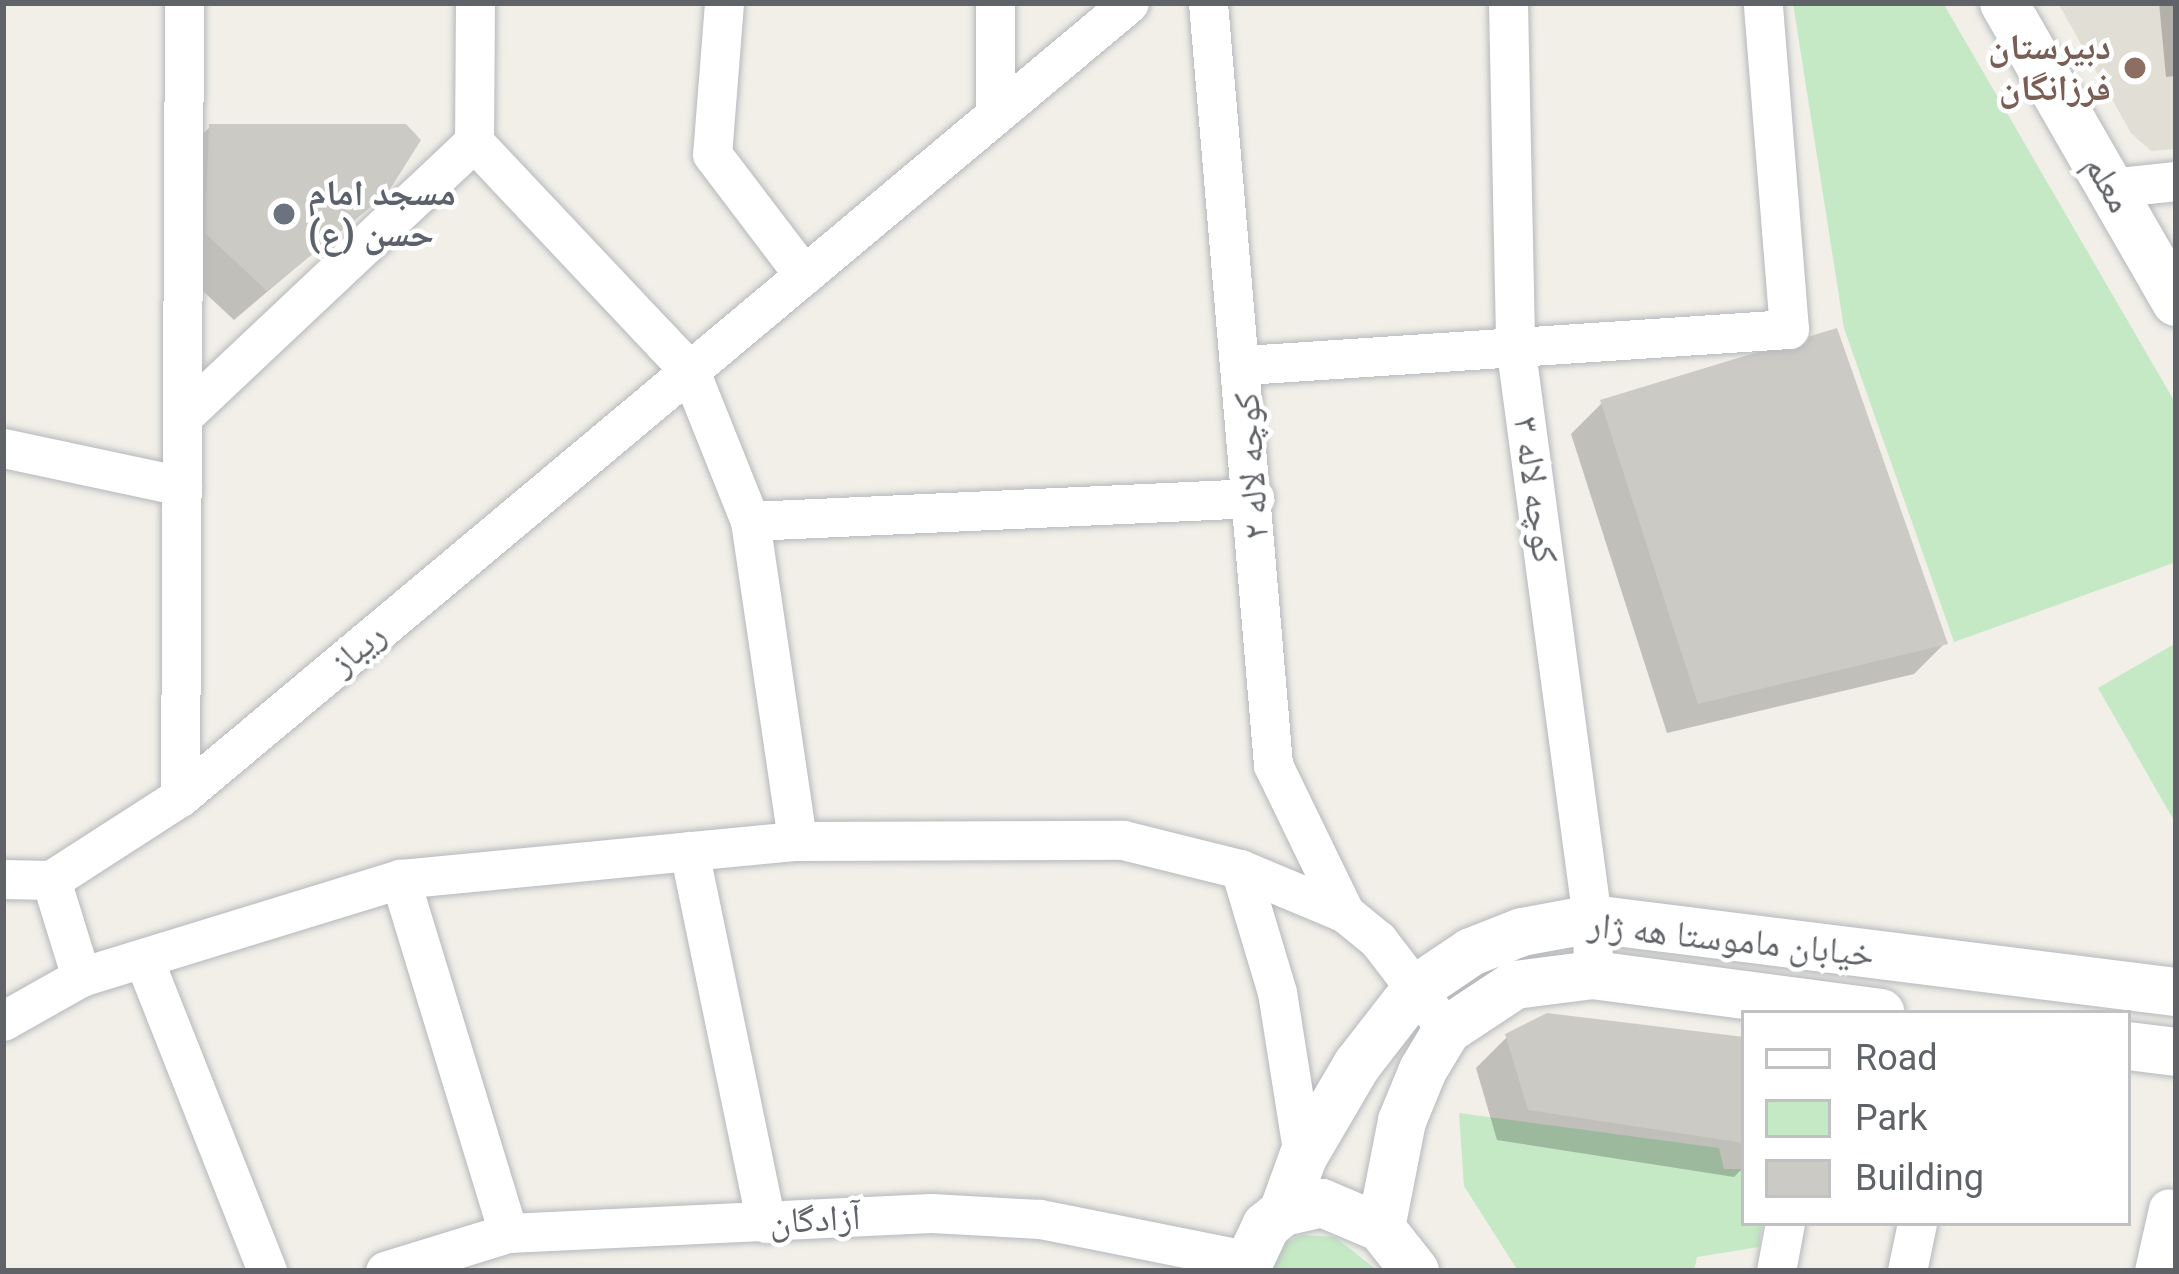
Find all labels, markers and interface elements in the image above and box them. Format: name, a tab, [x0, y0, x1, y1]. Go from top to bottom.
place label: دبیرستان فرزانگان	[1988, 25, 2111, 110]
marker: دبیرستان فرزانگان	[2122, 55, 2148, 81]
street label: معلم	[2075, 148, 2141, 220]
place label: مسجد امام حسن (ع)	[308, 171, 456, 256]
marker: مسجد امام حسن (ع)	[271, 201, 297, 227]
street label: کوچه لاله ۲	[1225, 391, 1279, 541]
street label: کوچه لاله ۳	[1503, 414, 1567, 566]
street label: ریباز	[321, 613, 395, 685]
street label: خیابان ماموستا هه ژار	[1586, 904, 1876, 976]
legend	[1741, 1010, 2131, 1226]
text: Road	[1855, 1037, 1938, 1079]
text: Park	[1855, 1097, 1928, 1139]
text: Building	[1855, 1157, 1984, 1199]
street label: آزادگان	[768, 1196, 862, 1244]

